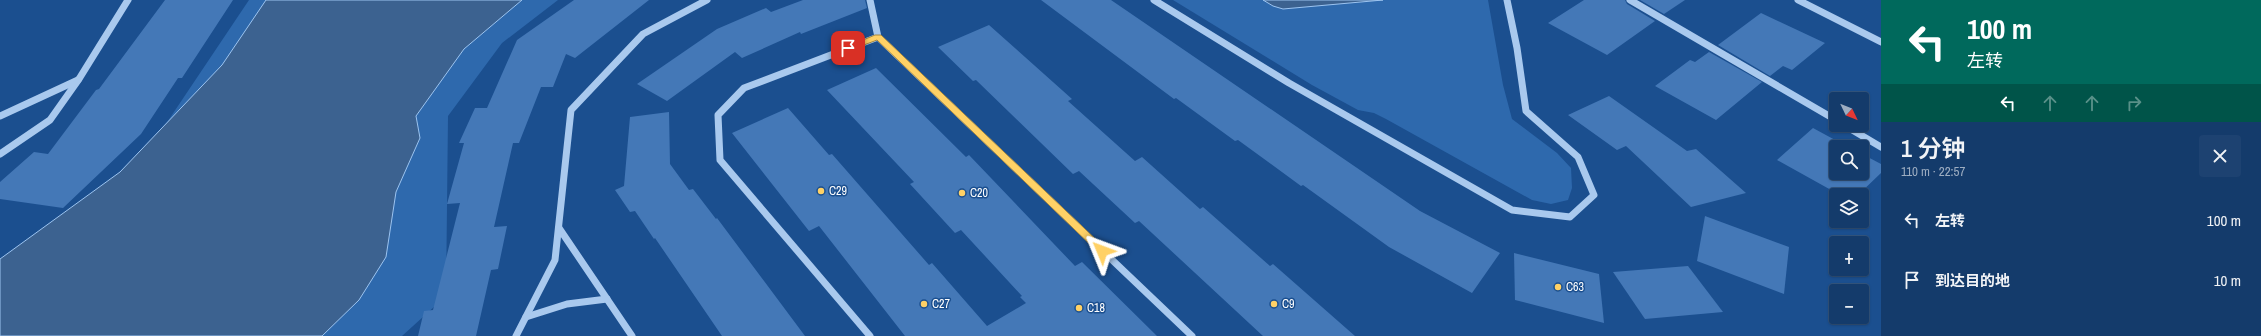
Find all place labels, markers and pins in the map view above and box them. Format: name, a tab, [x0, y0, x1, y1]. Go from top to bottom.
pin	[831, 31, 865, 65]
place label: C29	[829, 183, 847, 199]
place label: C20	[970, 185, 988, 201]
marker: C29	[816, 186, 826, 196]
marker: C20	[957, 188, 967, 198]
place label: C63	[1566, 279, 1584, 295]
marker: C63	[1553, 282, 1563, 292]
place label: C27	[932, 296, 951, 312]
place label: C9	[1282, 296, 1295, 312]
marker: C27	[919, 299, 929, 309]
marker: C9	[1269, 299, 1279, 309]
place label: C18	[1087, 300, 1105, 316]
marker: C18	[1074, 303, 1084, 313]

